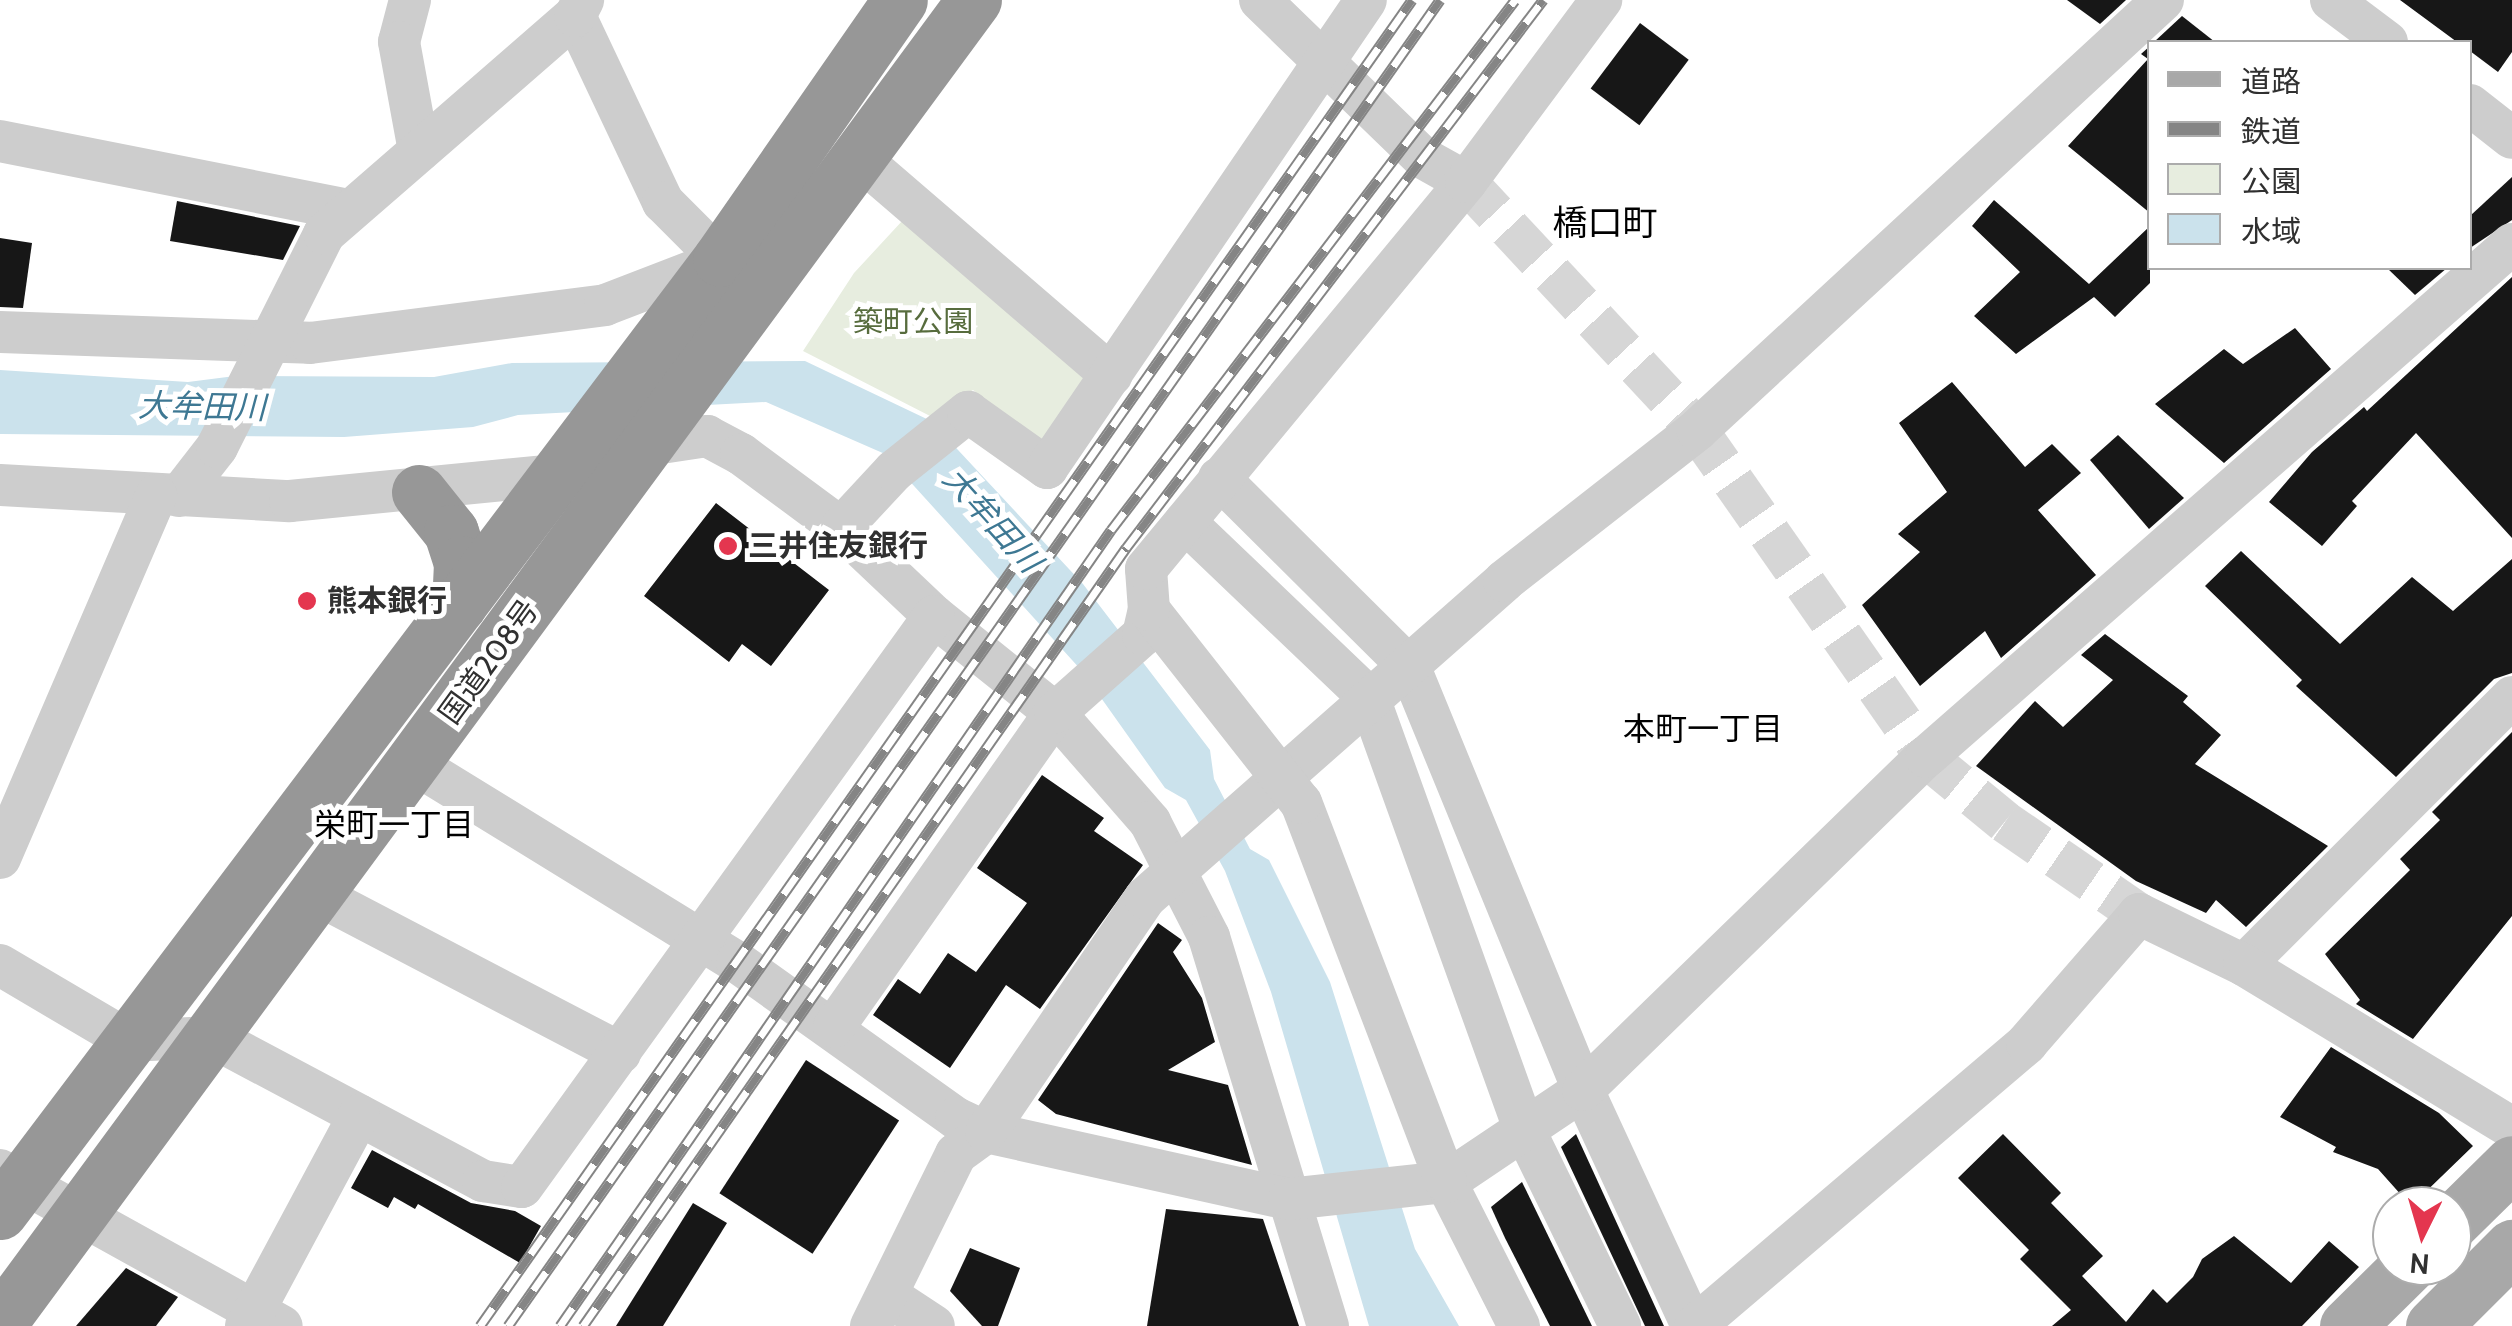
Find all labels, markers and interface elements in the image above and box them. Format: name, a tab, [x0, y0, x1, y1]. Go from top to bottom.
legend	[2147, 40, 2472, 270]
text: 道路	[2241, 63, 2301, 100]
text: 鉄道	[2241, 113, 2301, 150]
text: 公園	[2241, 163, 2301, 200]
district label: 橋口町	[1553, 202, 1657, 244]
text: 水域	[2241, 213, 2301, 250]
park label: 築町公園	[853, 304, 973, 340]
water label: 大牟田川	[138, 387, 266, 427]
water label: 大牟田川	[935, 460, 1049, 580]
place label: 三井住友銀行	[748, 528, 928, 564]
marker: 三井住友銀行	[717, 535, 739, 557]
place label: 熊本銀行	[327, 583, 447, 619]
marker: 熊本銀行	[296, 590, 318, 612]
street label: 国道208号	[432, 593, 546, 731]
district label: 本町一丁目	[1623, 710, 1783, 748]
district label: 栄町一丁目	[314, 806, 474, 844]
north arrow	[2372, 1186, 2472, 1286]
text: N	[2408, 1246, 2431, 1282]

